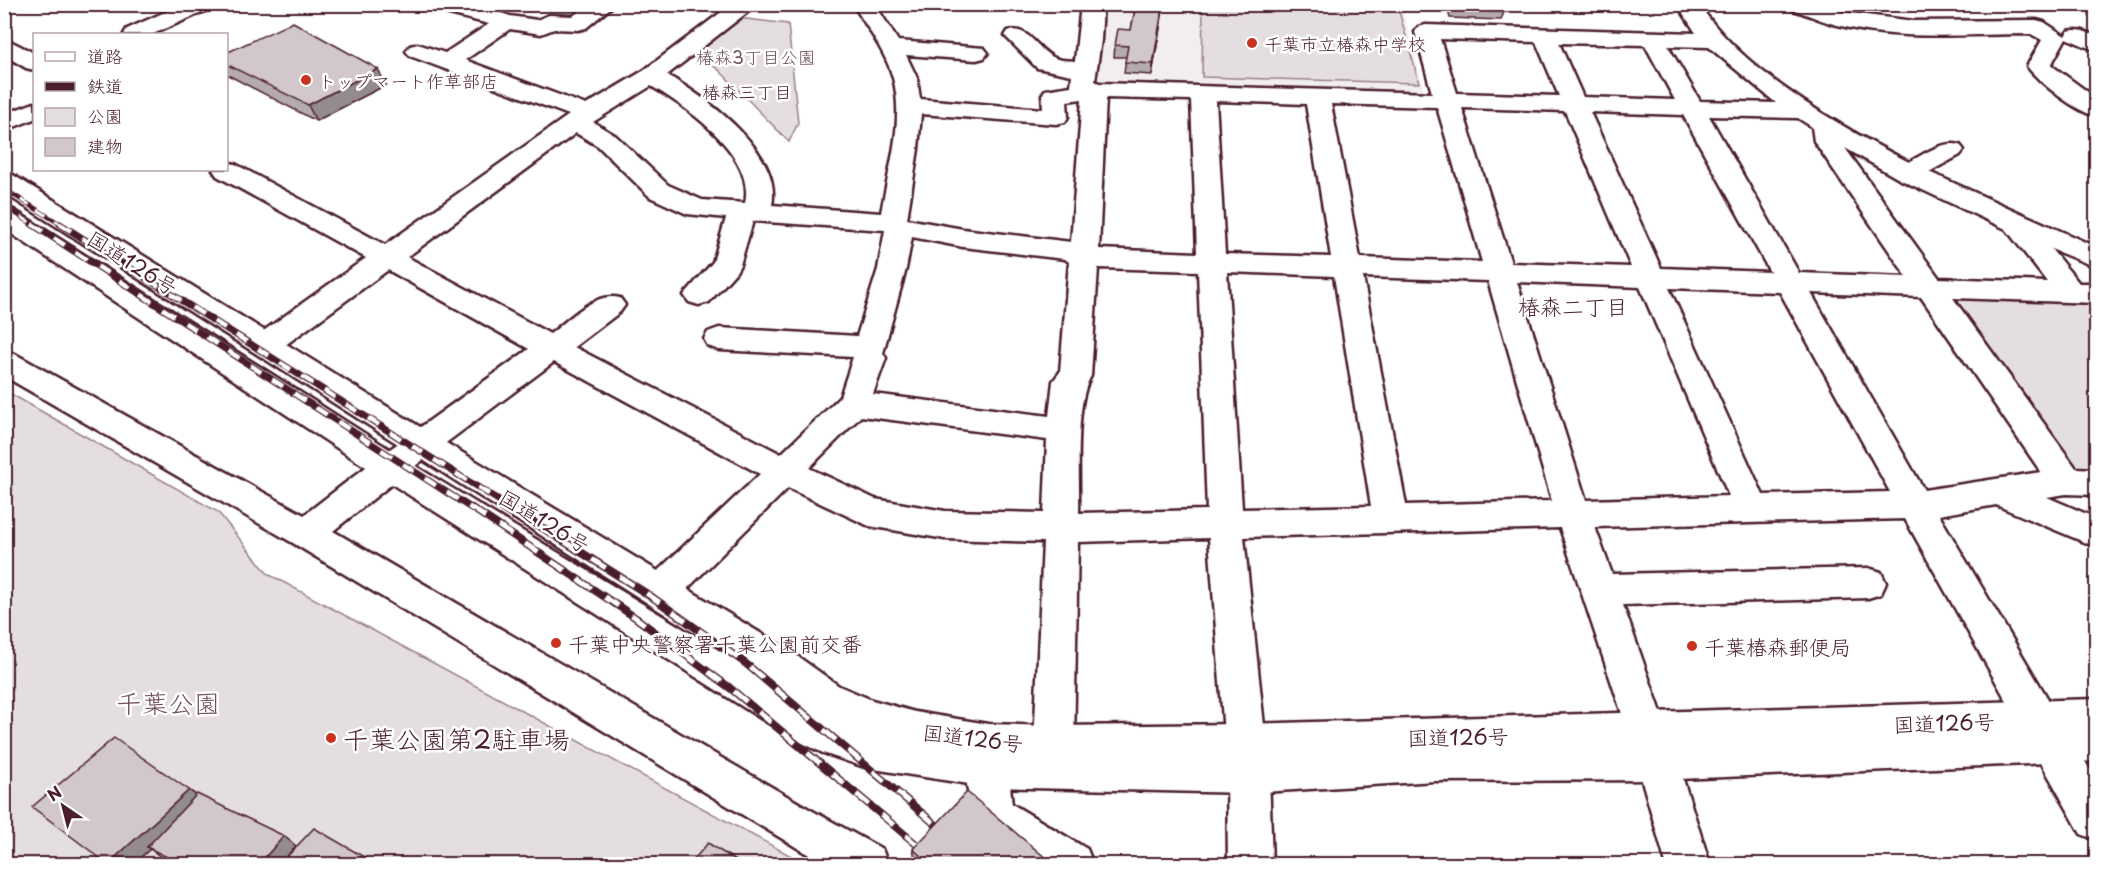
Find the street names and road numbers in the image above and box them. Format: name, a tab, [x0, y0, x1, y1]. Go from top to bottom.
street label: 国道126号	[82, 222, 184, 302]
street label: 国道126号	[493, 480, 597, 560]
street label: 国道126号	[1893, 704, 1995, 740]
street label: 国道126号	[921, 715, 1025, 759]
street label: 国道126号	[1407, 719, 1509, 753]

